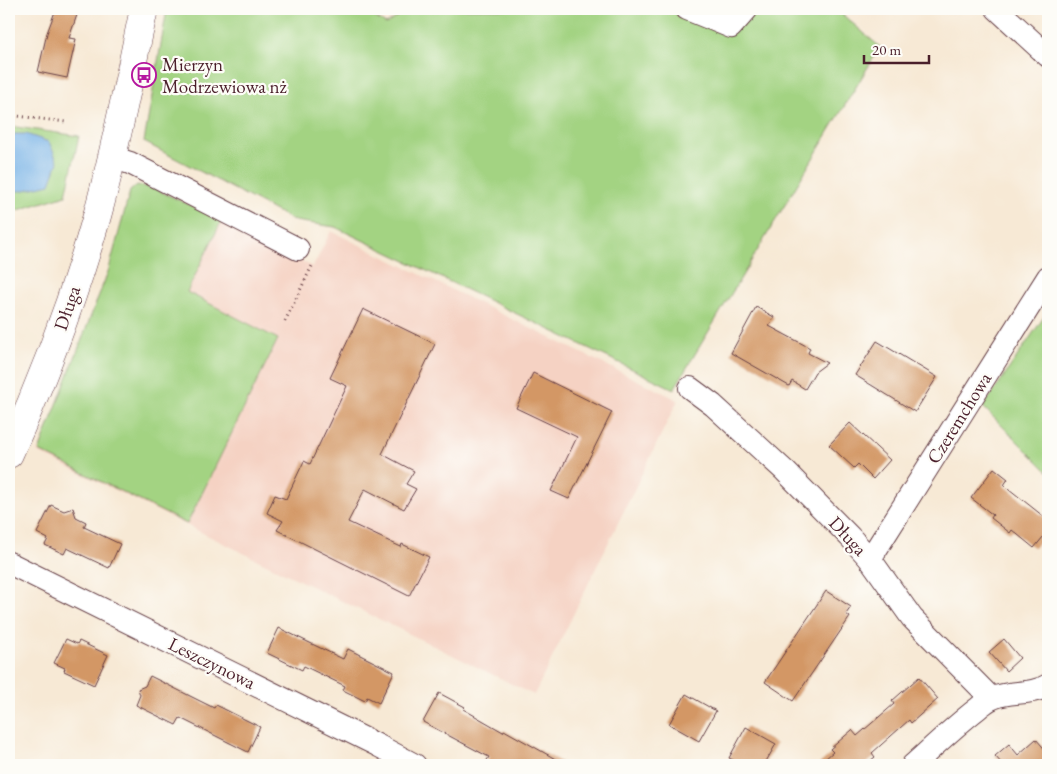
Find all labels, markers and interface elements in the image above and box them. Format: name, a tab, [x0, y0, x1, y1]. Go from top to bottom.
scale bar	[864, 32, 930, 64]
text: 20 m	[872, 40, 901, 59]
place label: Mierzyn Modrzewiowa nż	[162, 52, 288, 99]
bus stop icon: Mierzyn Modrzewiowa nż	[131, 62, 157, 88]
street label: Długa	[48, 282, 86, 334]
street label: Czeremchowa	[921, 367, 997, 469]
street label: Długa	[823, 511, 873, 561]
street label: Leszczynowa	[164, 631, 260, 695]

